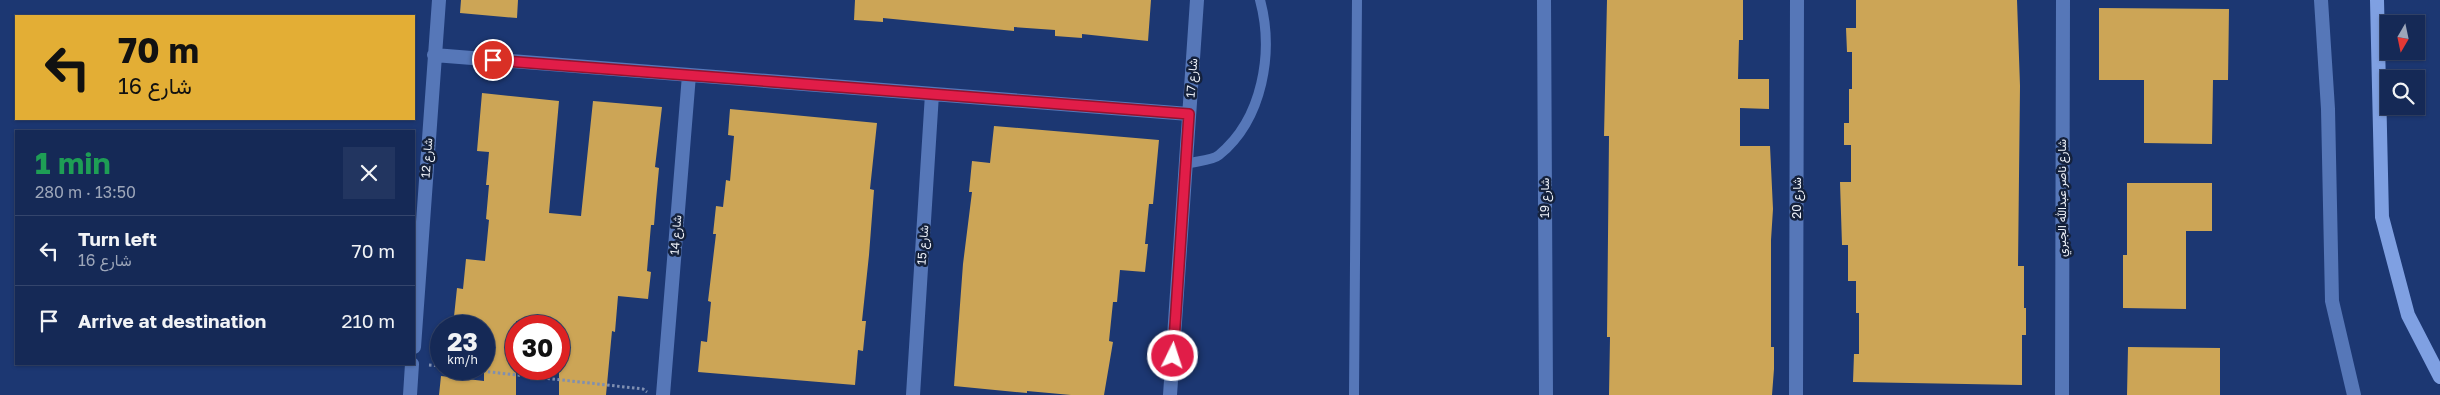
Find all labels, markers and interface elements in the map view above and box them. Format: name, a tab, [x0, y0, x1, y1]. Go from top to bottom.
north arrow	[2380, 15, 2425, 60]
map controls	[2380, 15, 2425, 115]
text: 70 m	[118, 29, 199, 71]
icon: left	[35, 35, 100, 100]
pin	[472, 39, 514, 81]
icon: arrive	[479, 46, 507, 74]
street label: شارع 17	[1183, 58, 1202, 98]
button: search	[2380, 70, 2425, 115]
text: شارع 16	[118, 72, 192, 99]
street label: شارع 12	[418, 138, 437, 179]
street label: شارع ناصر عبدالله الجبري	[2054, 139, 2072, 257]
text: 1 min	[35, 145, 111, 181]
button: close	[343, 147, 395, 199]
street label: شارع 20	[1789, 177, 1806, 219]
street label: شارع 19	[1537, 178, 1554, 218]
text: 280 m · 13:50	[35, 182, 136, 202]
street label: شارع 14	[667, 214, 686, 256]
street label: شارع 15	[914, 225, 933, 266]
text: Turn left	[78, 227, 157, 250]
icon: left	[35, 237, 63, 265]
text: 70 m	[352, 239, 395, 262]
text: شارع 16	[78, 250, 132, 270]
icon: arrive	[35, 307, 63, 335]
text: Arrive at destination	[78, 309, 266, 332]
text: 210 m	[341, 309, 395, 332]
speed limit sign: 30	[505, 315, 570, 380]
text: 23	[447, 326, 478, 357]
position arrow	[1146, 329, 1198, 381]
text: km/h	[447, 352, 478, 367]

